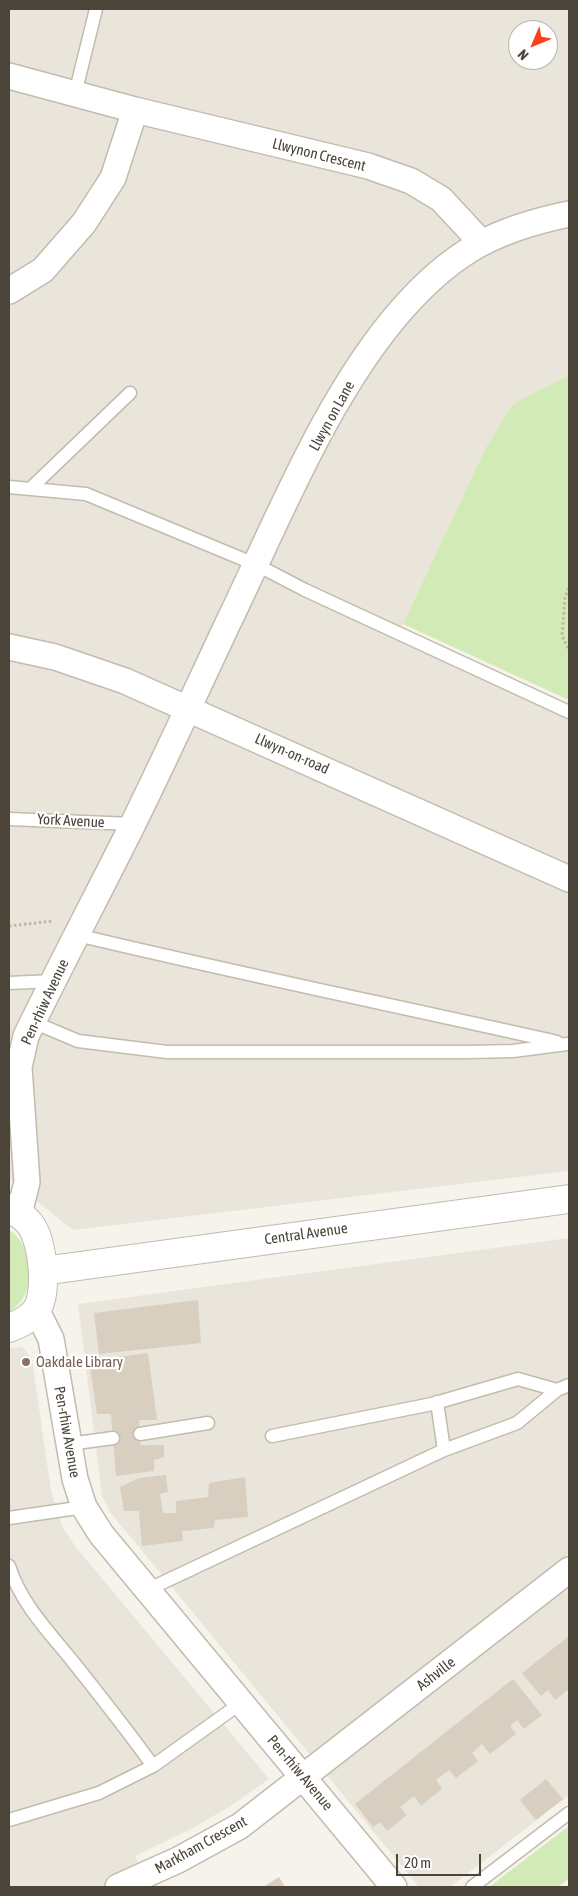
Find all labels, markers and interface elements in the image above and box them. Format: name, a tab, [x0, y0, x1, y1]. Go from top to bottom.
north arrow	[508, 20, 558, 70]
text: N	[515, 46, 532, 63]
street label: Llwynon Crescent	[270, 135, 368, 175]
street label: Llwyn on Lane	[305, 378, 359, 454]
street label: Llwyn-on-road	[252, 730, 332, 778]
street label: York Avenue	[37, 810, 105, 832]
street label: Pen-rhiw Avenue	[17, 956, 73, 1048]
street label: Central Avenue	[263, 1219, 349, 1249]
place label: Oakdale Library	[36, 1353, 123, 1371]
marker: Oakdale Library	[20, 1356, 32, 1368]
street label: Pen-rhiw Avenue	[50, 1385, 84, 1479]
street label: Ashville	[413, 1653, 459, 1695]
street label: Pen-rhiw Avenue	[263, 1732, 337, 1814]
street label: Markham Crescent	[152, 1812, 250, 1878]
scale bar	[398, 1844, 483, 1876]
text: 20 m	[404, 1854, 431, 1871]

